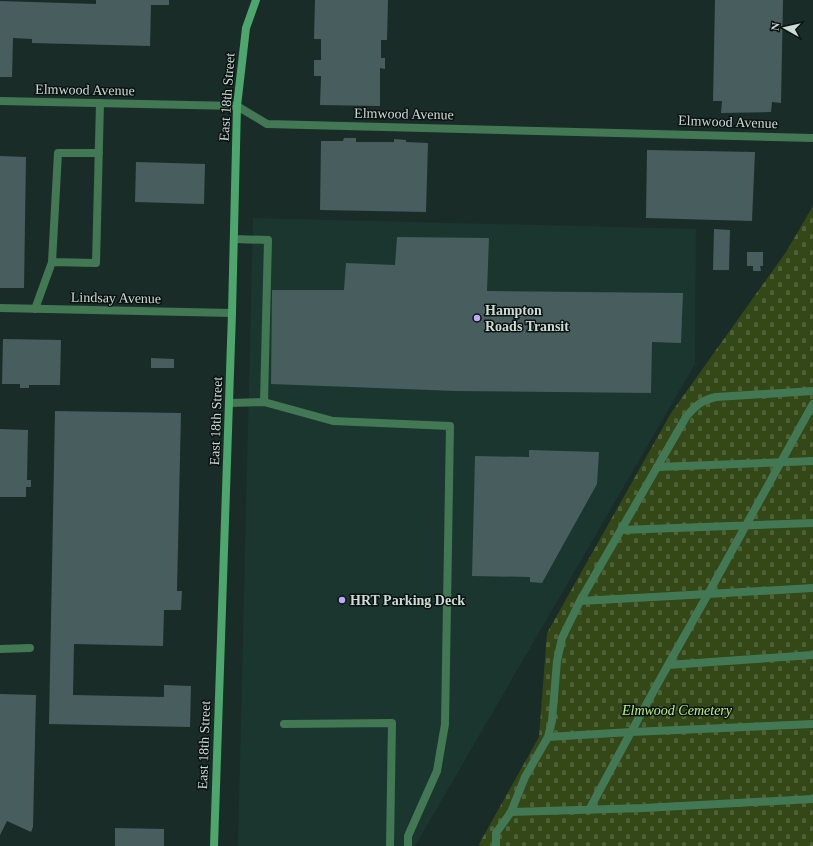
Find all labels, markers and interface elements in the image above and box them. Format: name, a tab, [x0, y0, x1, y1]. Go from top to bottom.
north arrow	[765, 8, 805, 48]
text: N	[769, 22, 782, 31]
street label: East 18th Street	[216, 52, 238, 142]
street label: Elmwood Avenue	[35, 82, 135, 98]
street label: Elmwood Avenue	[354, 106, 454, 122]
street label: Elmwood Avenue	[678, 113, 778, 131]
street label: Lindsay Avenue	[71, 290, 161, 306]
place label: Hampton Roads Transit	[485, 303, 569, 334]
marker: Hampton Roads Transit	[472, 313, 482, 323]
street label: East 18th Street	[207, 376, 225, 466]
place label: HRT Parking Deck	[350, 593, 465, 608]
marker: HRT Parking Deck	[337, 595, 347, 605]
street label: East 18th Street	[195, 700, 213, 790]
park label: Elmwood Cemetery	[621, 703, 733, 718]

